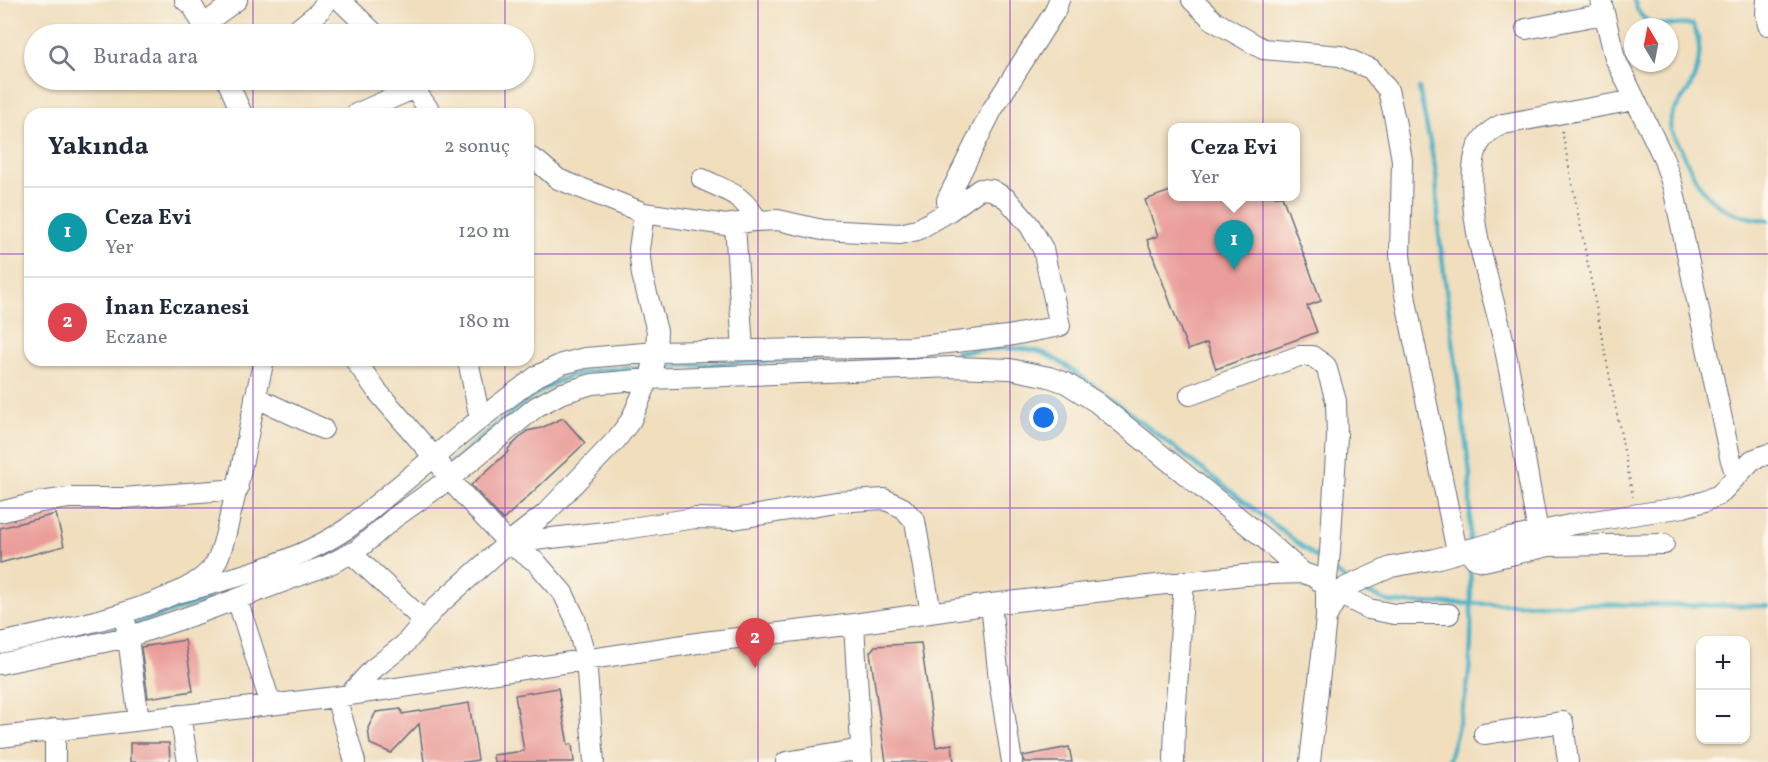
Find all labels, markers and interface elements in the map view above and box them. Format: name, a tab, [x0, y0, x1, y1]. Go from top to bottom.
north arrow	[1624, 18, 1678, 72]
search box	[24, 24, 534, 90]
icon: search	[45, 41, 78, 74]
text: Burada ara	[93, 42, 198, 73]
popup	[1168, 123, 1300, 201]
text: Yakında	[48, 129, 149, 165]
text: 2 sonuç	[444, 133, 510, 161]
text: Ceza Evi	[1191, 133, 1277, 164]
text: Yer	[1191, 164, 1219, 192]
text: Ceza Evi	[105, 203, 192, 234]
text: 1	[63, 218, 72, 246]
text: 120 m	[458, 218, 510, 246]
pin: 1	[1214, 220, 1254, 270]
text: Yer	[105, 234, 134, 262]
text: İnan Eczanesi	[105, 293, 249, 324]
text: 2	[62, 308, 73, 336]
text: 180 m	[458, 308, 510, 336]
text: Eczane	[105, 324, 167, 352]
your location	[1029, 403, 1058, 432]
pin: 2	[736, 618, 774, 668]
map controls	[1696, 636, 1750, 744]
button: +	[1696, 636, 1750, 690]
button: −	[1696, 690, 1750, 744]

